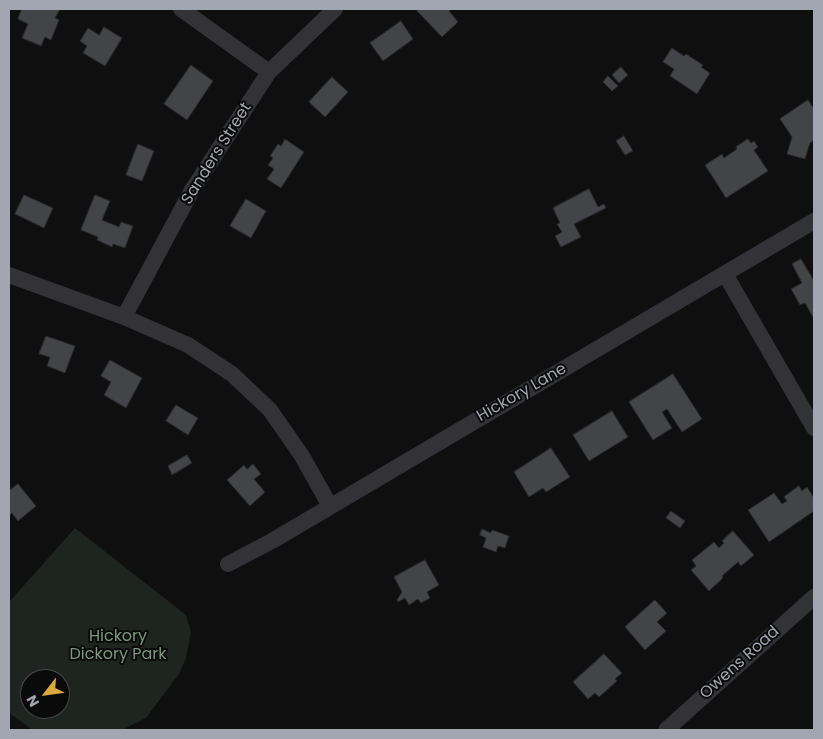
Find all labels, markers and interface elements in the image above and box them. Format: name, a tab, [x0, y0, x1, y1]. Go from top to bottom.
street label: Sanders Street	[178, 99, 256, 209]
street label: Hickory Lane	[474, 360, 570, 426]
street label: Owens Road	[696, 622, 784, 704]
park label: Hickory Dickory Park	[70, 627, 166, 665]
north arrow	[20, 669, 70, 719]
text: N	[22, 691, 44, 711]

